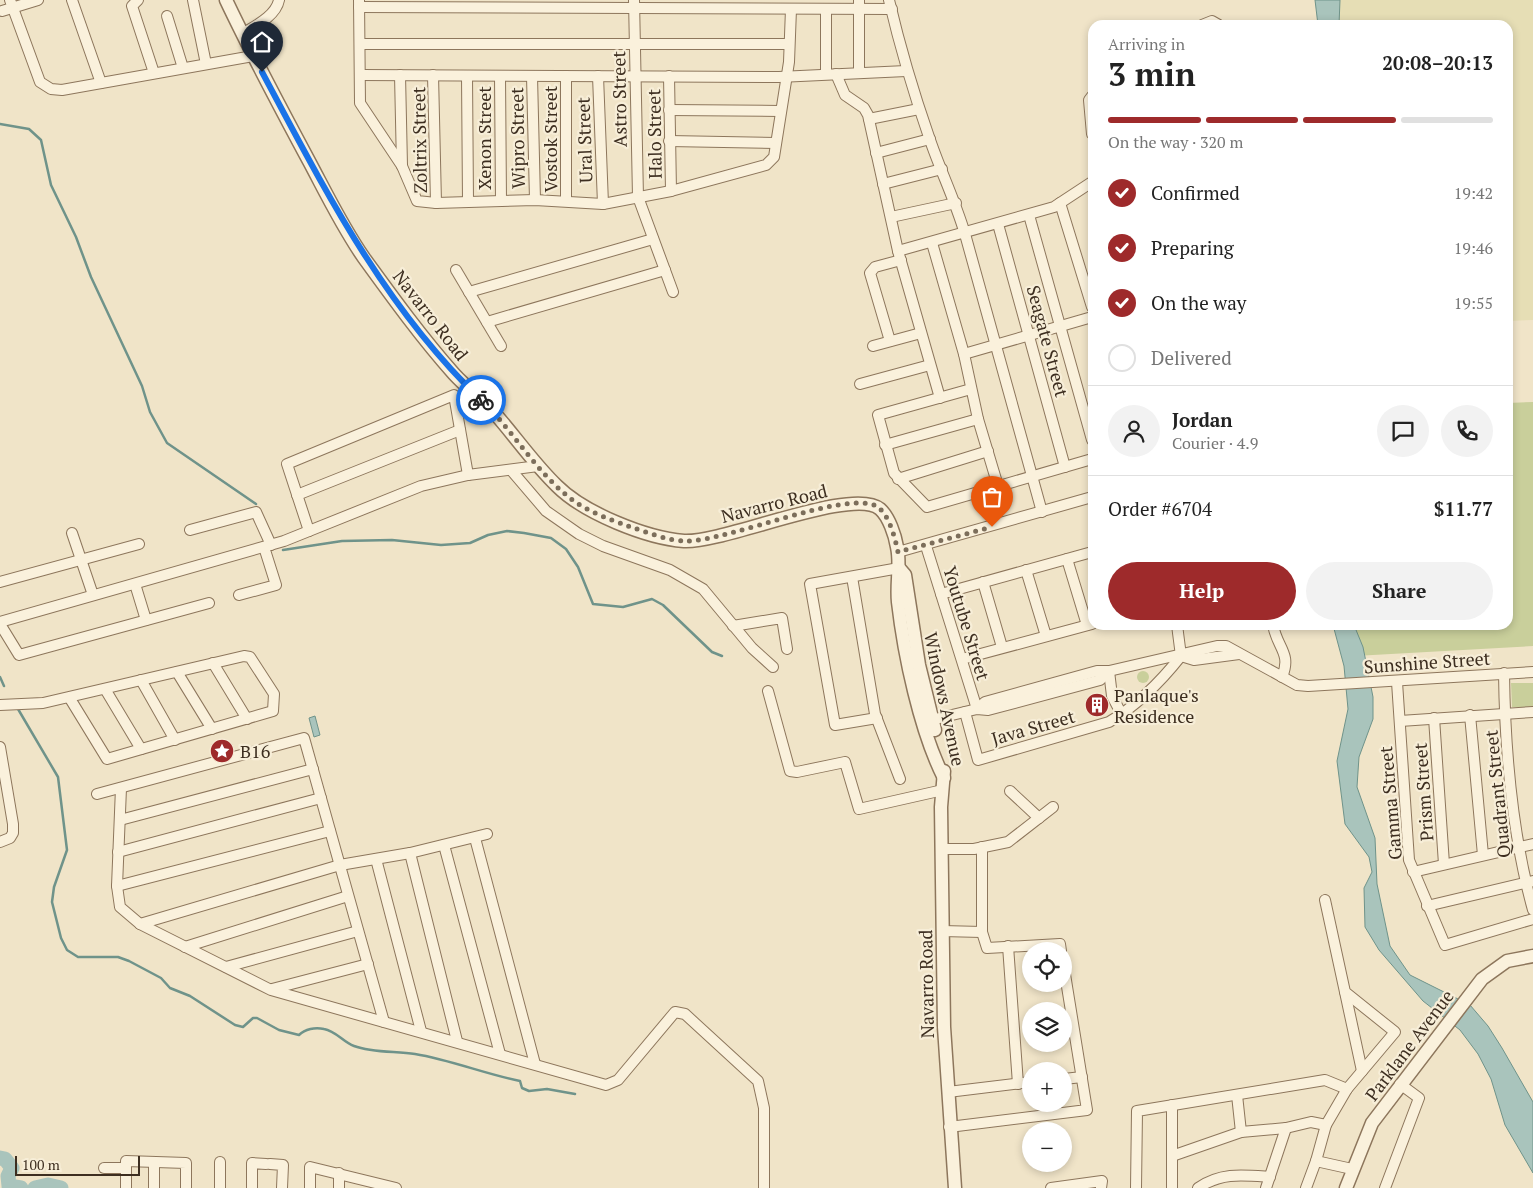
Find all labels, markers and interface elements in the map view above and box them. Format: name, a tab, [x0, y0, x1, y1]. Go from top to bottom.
pin	[241, 21, 283, 72]
icon: home	[248, 28, 276, 56]
text: Arriving in	[1108, 33, 1185, 55]
street label: Astro Street	[606, 50, 632, 147]
text: 20:08–20:13	[1382, 50, 1493, 75]
text: 3 min	[1108, 53, 1196, 95]
street label: Vostok Street	[538, 85, 562, 192]
street label: Zoltrix Street	[406, 86, 432, 194]
street label: Xenon Street	[472, 86, 496, 190]
street label: Wipro Street	[504, 87, 530, 189]
street label: Halo Street	[641, 88, 667, 179]
street label: Ural Street	[570, 96, 597, 183]
text: On the way · 320 m	[1108, 131, 1243, 153]
icon: check	[1108, 179, 1136, 207]
text: Confirmed	[1151, 180, 1240, 205]
text: 19:42	[1454, 182, 1493, 204]
icon: check	[1108, 234, 1136, 262]
text: Preparing	[1151, 235, 1234, 260]
text: 19:46	[1454, 237, 1493, 259]
street label: Navarro Road	[388, 265, 474, 365]
street label: Seagate Street	[1022, 283, 1074, 400]
icon: check	[1108, 289, 1136, 317]
text: On the way	[1151, 290, 1246, 315]
text: 19:55	[1454, 292, 1493, 314]
text: Delivered	[1151, 345, 1232, 370]
courier	[456, 375, 506, 425]
icon: bike	[467, 386, 495, 414]
button: person	[1108, 405, 1160, 457]
button: chat	[1377, 405, 1429, 457]
button: phone	[1441, 405, 1493, 457]
text: Jordan	[1172, 407, 1233, 432]
text: Courier · 4.9	[1172, 432, 1258, 454]
pin	[971, 476, 1013, 527]
street label: Navarro Road	[718, 478, 830, 528]
icon: bag	[978, 483, 1006, 511]
text: Order #6704	[1108, 496, 1212, 521]
text: $11.77	[1434, 496, 1493, 521]
button: Help	[1108, 562, 1296, 620]
button: Share	[1306, 562, 1493, 620]
street label: Youtube Street	[938, 563, 996, 683]
street label: Windows Avenue	[919, 630, 971, 768]
street label: Sunshine Street	[1363, 646, 1491, 678]
place label: Panlaque's Residence	[1114, 683, 1199, 728]
building icon: Panlaque's Residence	[1084, 692, 1110, 718]
street label: Java Street	[988, 704, 1078, 750]
street label: Quadrant Street	[1478, 729, 1516, 859]
place icon: B16	[209, 738, 235, 764]
place label: B16	[240, 739, 271, 763]
street label: Prism Street	[1408, 742, 1438, 842]
street label: Gamma Street	[1373, 745, 1407, 861]
street label: Navarro Road	[913, 929, 939, 1039]
map controls	[1022, 942, 1072, 1172]
button: locate	[1022, 942, 1072, 992]
street label: Parklane Avenue	[1359, 985, 1459, 1105]
button: layers	[1022, 1002, 1072, 1052]
button: +	[1022, 1062, 1072, 1112]
button: −	[1022, 1122, 1072, 1172]
scale bar	[15, 1153, 140, 1176]
text: 100 m	[22, 1155, 60, 1174]

